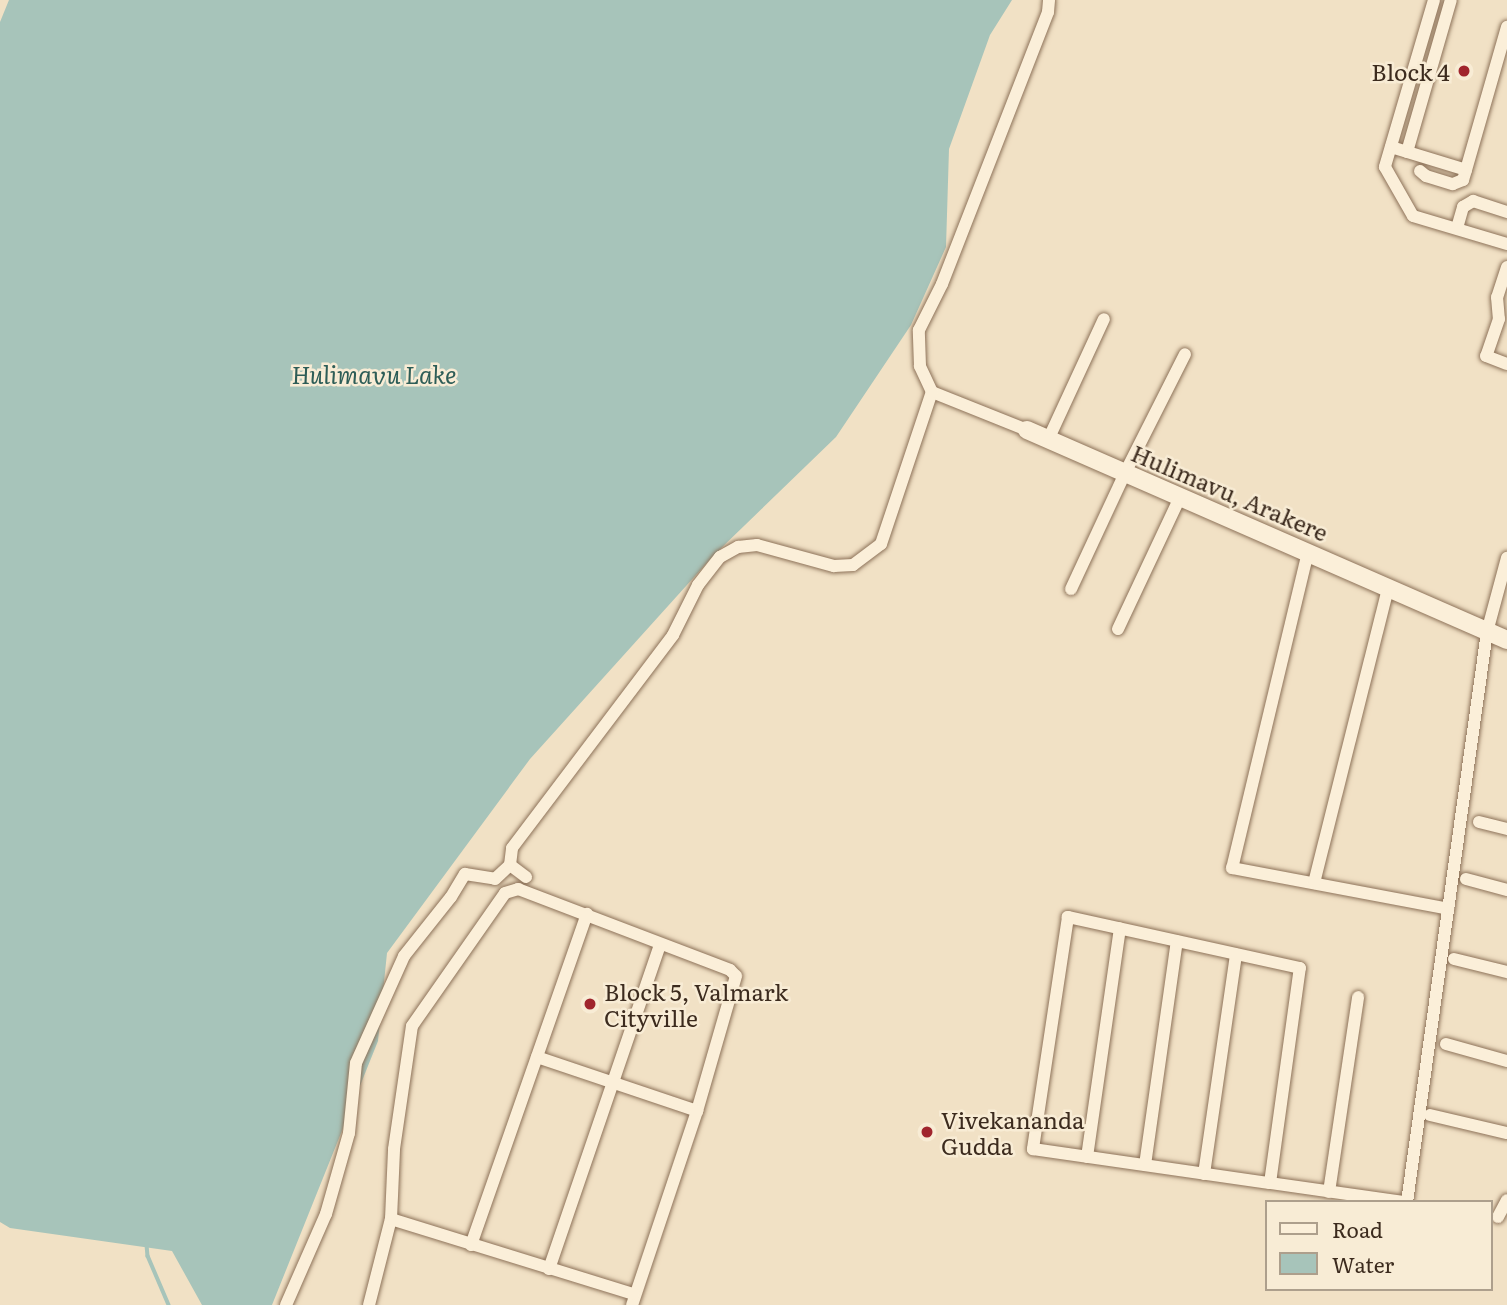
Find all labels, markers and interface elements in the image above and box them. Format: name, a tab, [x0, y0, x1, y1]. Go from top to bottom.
place label: Block 4	[1371, 57, 1450, 85]
marker: Block 4	[1456, 63, 1472, 79]
water label: Hulimavu Lake	[291, 360, 457, 388]
street label: Hulimavu, Arakere	[1128, 438, 1332, 546]
place label: Block 5, Valmark Cityville	[604, 977, 788, 1031]
marker: Block 5, Valmark Cityville	[582, 996, 598, 1012]
place label: Vivekananda Gudda	[941, 1105, 1084, 1159]
marker: Vivekananda Gudda	[919, 1124, 935, 1140]
legend	[1266, 1200, 1493, 1291]
text: Road	[1332, 1213, 1383, 1244]
text: Water	[1332, 1248, 1394, 1279]

